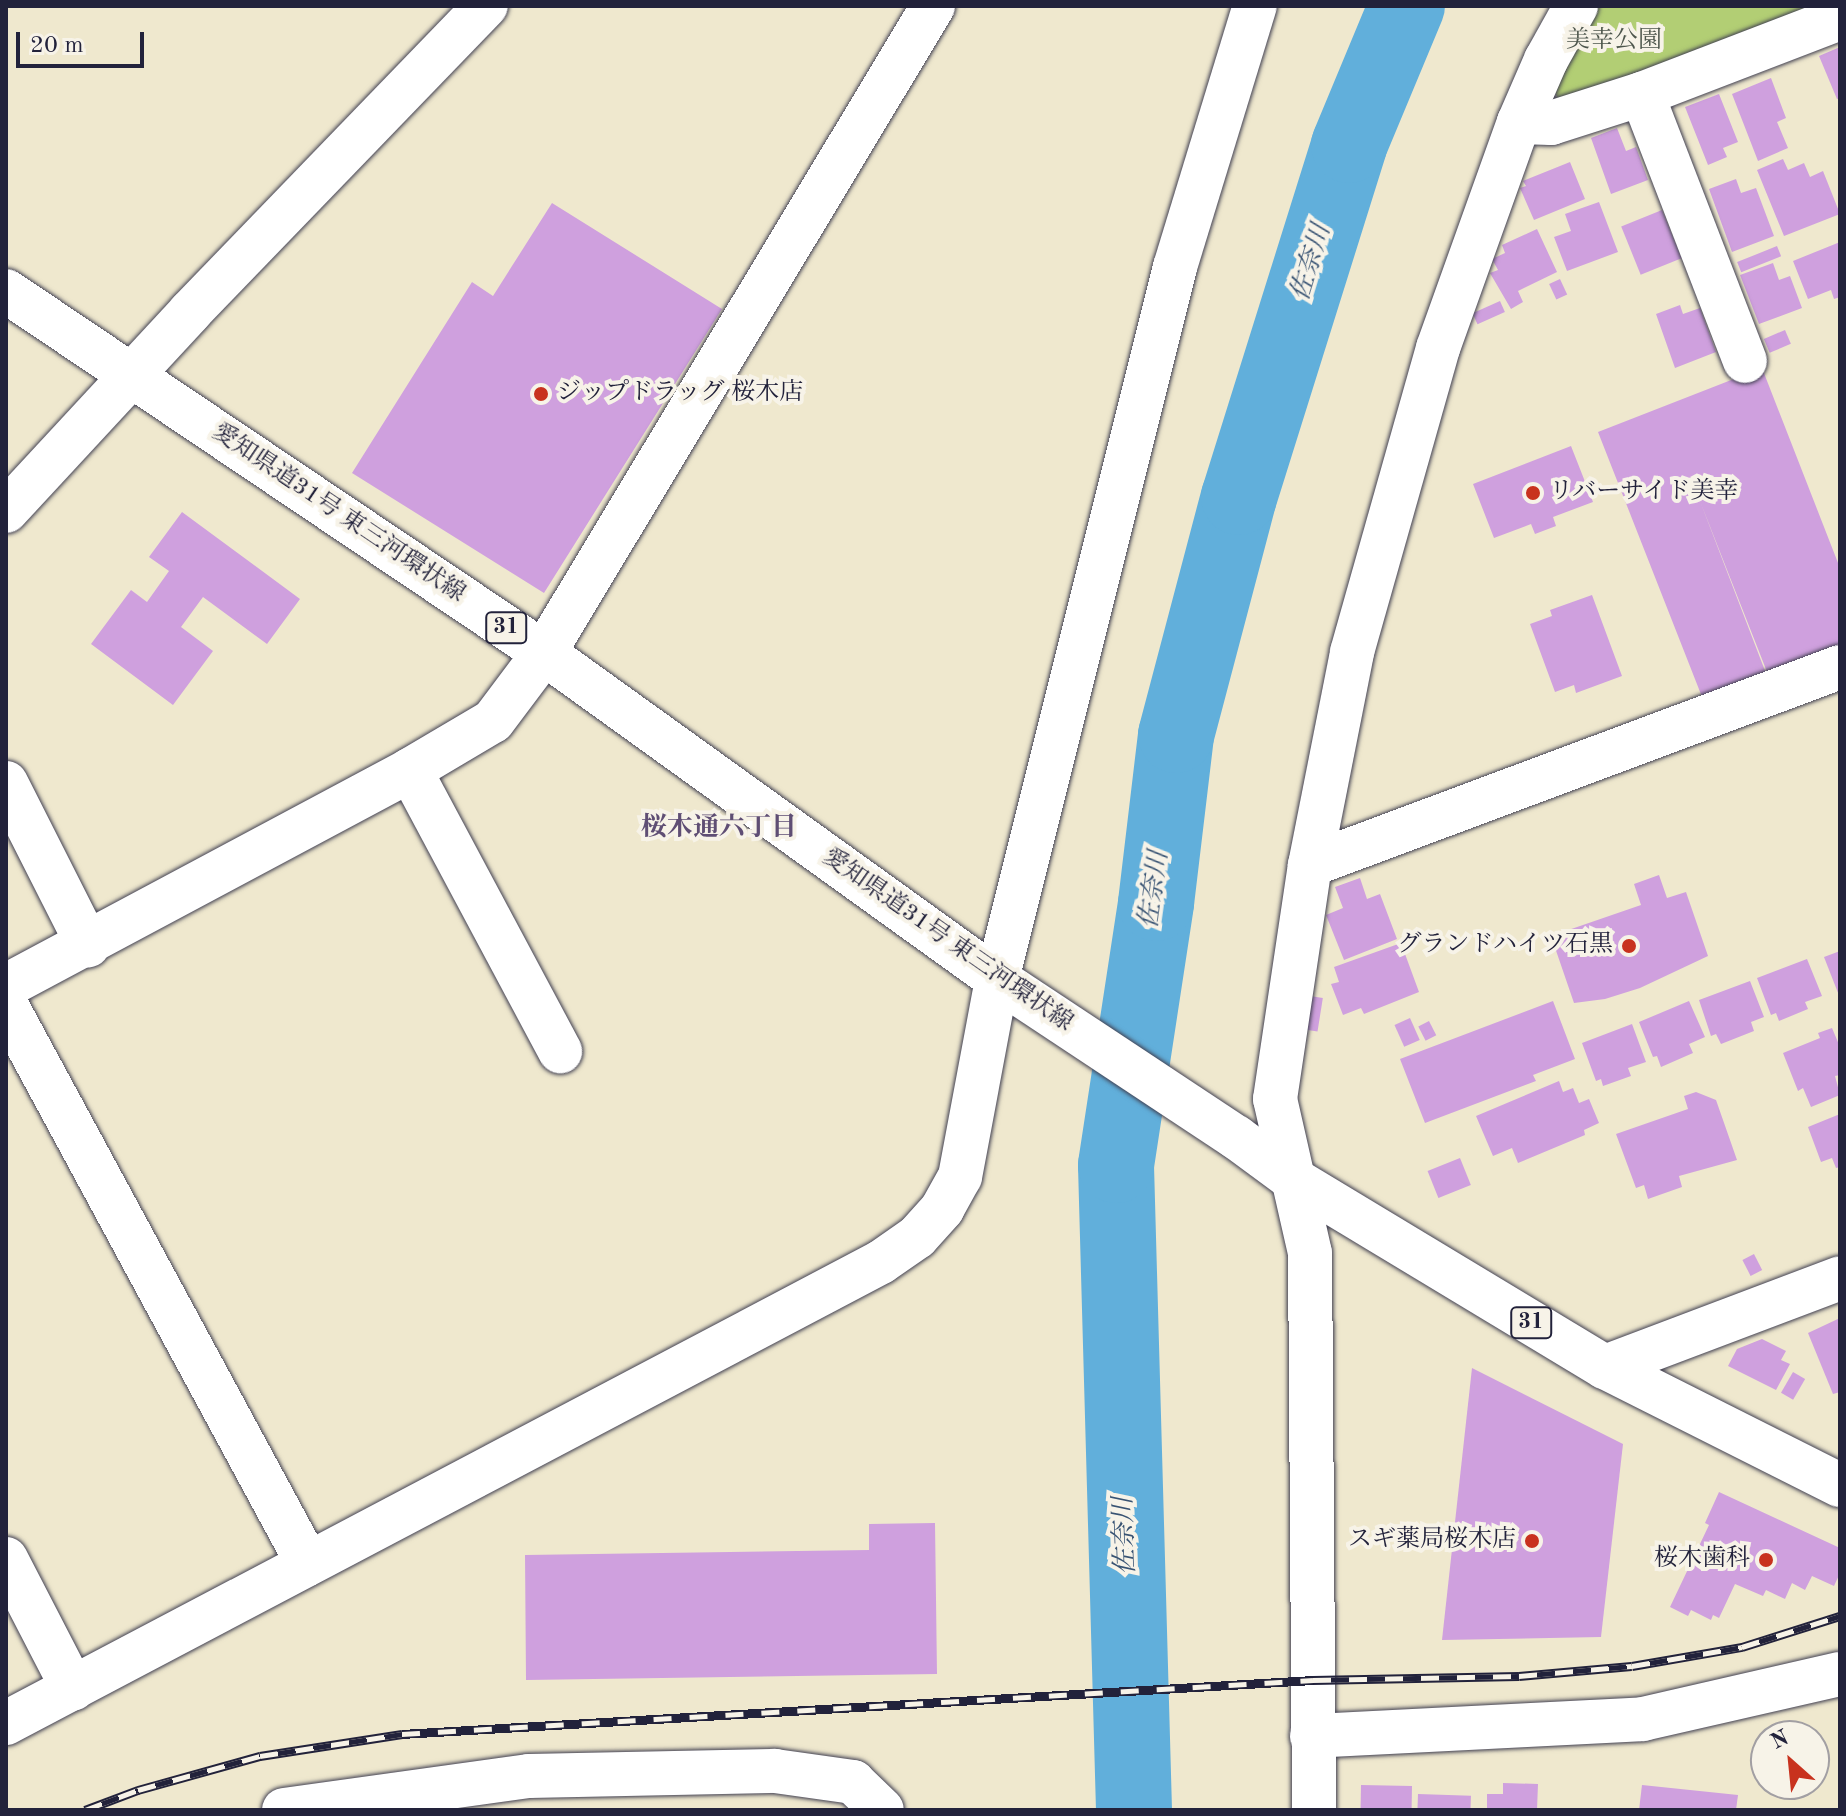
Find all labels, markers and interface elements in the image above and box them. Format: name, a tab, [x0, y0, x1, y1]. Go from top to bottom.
scale bar	[20, 16, 148, 66]
park label: 美幸公園	[1566, 28, 1662, 56]
text: 20 m	[30, 34, 84, 58]
water label: 佐奈川	[1286, 221, 1338, 305]
place label: ジップドラッグ 桜木店	[557, 380, 804, 408]
marker: ジップドラッグ 桜木店	[532, 385, 550, 403]
street label: 愛知県道31号 東三河環状線	[206, 419, 470, 609]
place label: リバーサイド美幸	[1549, 479, 1741, 507]
marker: リバーサイド美幸	[1524, 484, 1542, 502]
road number: 31	[484, 610, 528, 646]
district label: 桜木通六丁目	[641, 813, 797, 845]
street label: 愛知県道31号 東三河環状線	[816, 844, 1078, 1038]
water label: 佐奈川	[1134, 849, 1176, 931]
place label: グランドハイツ石黒	[1397, 932, 1613, 960]
marker: グランドハイツ石黒	[1620, 937, 1638, 955]
road number: 31	[1509, 1305, 1553, 1341]
water label: 佐奈川	[1109, 1496, 1143, 1576]
place label: スギ薬局桜木店	[1348, 1527, 1516, 1555]
marker: スギ薬局桜木店	[1523, 1532, 1541, 1550]
place label: 桜木歯科	[1654, 1546, 1750, 1574]
marker: 桜木歯科	[1757, 1551, 1775, 1569]
north arrow	[1750, 1720, 1830, 1800]
text: N	[1768, 1727, 1792, 1754]

